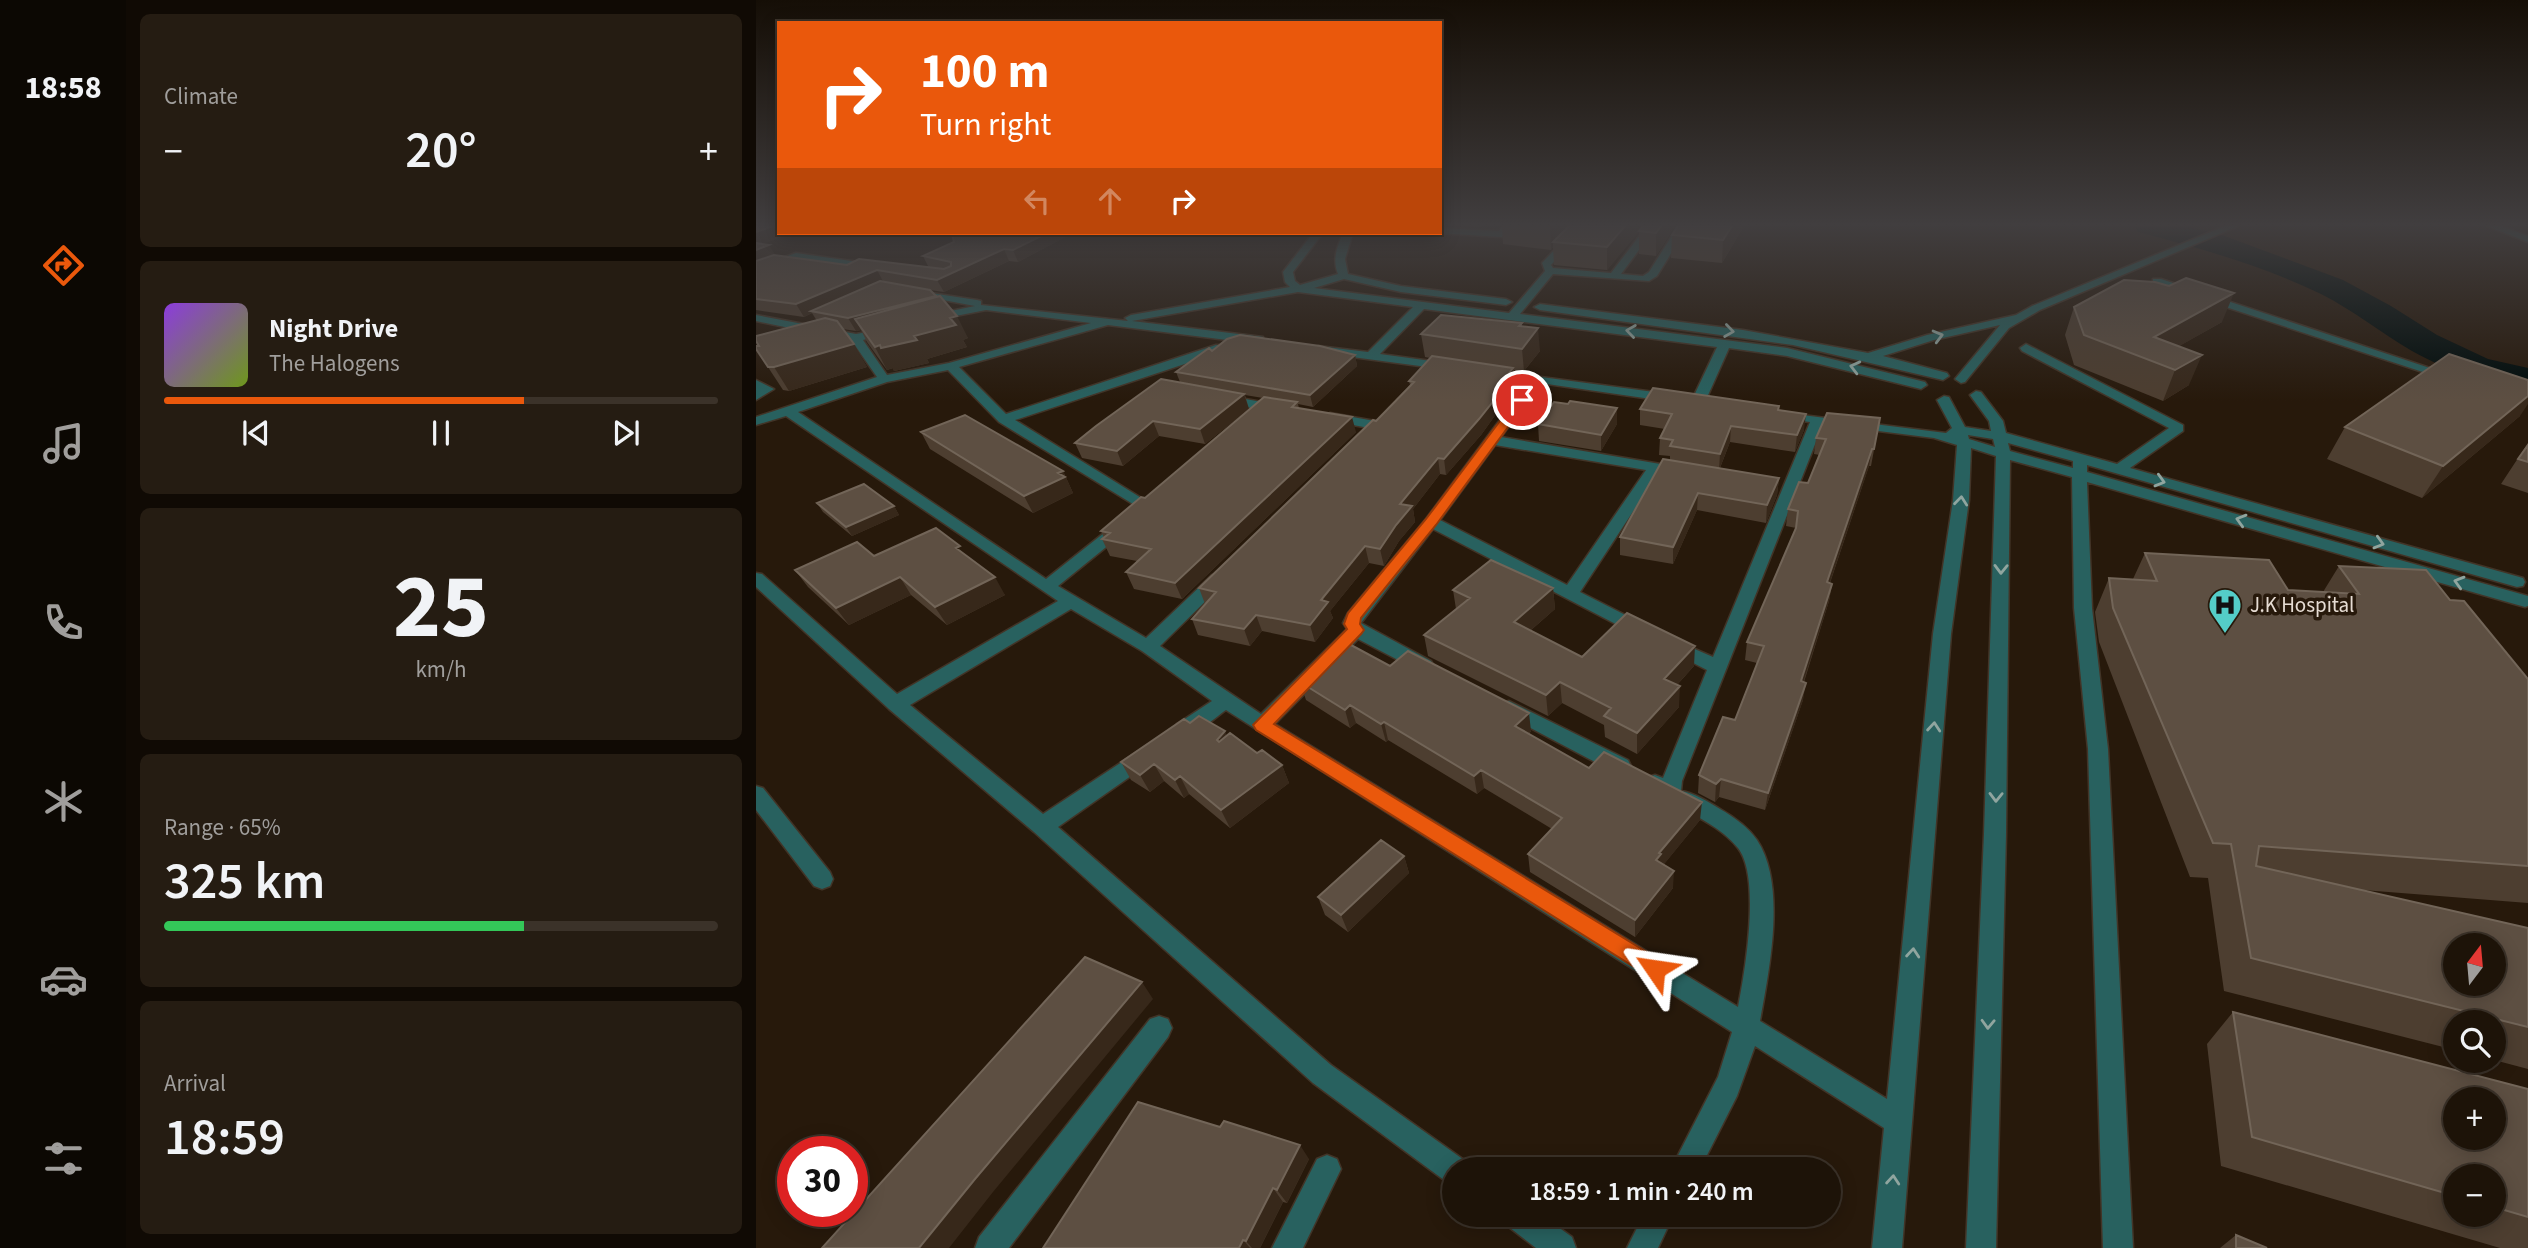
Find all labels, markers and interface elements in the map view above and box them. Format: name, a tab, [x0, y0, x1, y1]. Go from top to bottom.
text: 100 m	[920, 37, 1049, 107]
icon: right	[805, 49, 896, 140]
text: 18:58	[24, 65, 102, 111]
text: Climate	[164, 80, 238, 113]
text: Turn right	[920, 102, 1051, 148]
text: 20°	[405, 114, 477, 188]
text: −	[164, 125, 183, 179]
text: +	[699, 125, 718, 179]
icon: left	[1018, 182, 1056, 220]
icon: ahead	[1091, 182, 1129, 220]
icon: right	[1164, 182, 1202, 220]
icon: directions	[39, 241, 88, 290]
text: Night Drive	[269, 310, 398, 347]
one-way arrow	[1625, 323, 1637, 338]
one-way arrow	[1724, 323, 1735, 338]
one-way arrow	[1931, 329, 1943, 344]
text: The Halogens	[269, 347, 400, 380]
one-way arrow	[1850, 361, 1862, 375]
pin	[1492, 370, 1552, 430]
icon: arrive	[1503, 381, 1541, 419]
icon: previous	[237, 414, 275, 452]
icon: pause	[422, 414, 460, 452]
icon: next	[607, 414, 645, 452]
icon: music	[39, 419, 88, 468]
one-way arrow	[2154, 472, 2166, 487]
one-way arrow	[1953, 495, 1968, 507]
one-way arrow	[2235, 514, 2247, 529]
one-way arrow	[2373, 535, 2385, 549]
text: 25	[393, 543, 489, 672]
one-way arrow	[1993, 565, 2009, 575]
one-way arrow	[2454, 576, 2466, 591]
hospital icon: J.K Hospital	[2206, 586, 2244, 635]
place label: J.K Hospital	[2250, 590, 2354, 620]
icon: phone	[39, 598, 88, 647]
text: km/h	[415, 653, 467, 686]
one-way arrow	[1926, 721, 1941, 733]
icon: climate	[39, 777, 88, 826]
one-way arrow	[1988, 792, 2004, 803]
text: Range · 65%	[164, 811, 281, 844]
text: 325 km	[164, 845, 325, 919]
position arrow	[1618, 932, 1692, 1006]
north arrow	[2443, 933, 2506, 996]
map controls	[2443, 933, 2506, 1227]
one-way arrow	[1906, 948, 1921, 959]
icon: car	[39, 955, 88, 1004]
button: search	[2443, 1010, 2506, 1073]
one-way arrow	[1980, 1019, 1995, 1030]
text: Arrival	[164, 1067, 226, 1100]
button: +	[2443, 1087, 2506, 1150]
text: 18:59	[164, 1101, 285, 1175]
icon: filters	[39, 1134, 88, 1183]
speed limit sign: 30	[777, 1136, 868, 1227]
button: −	[2443, 1164, 2506, 1227]
text: 18:59 · 1 min · 240 m	[1529, 1173, 1754, 1210]
one-way arrow	[1885, 1174, 1900, 1185]

